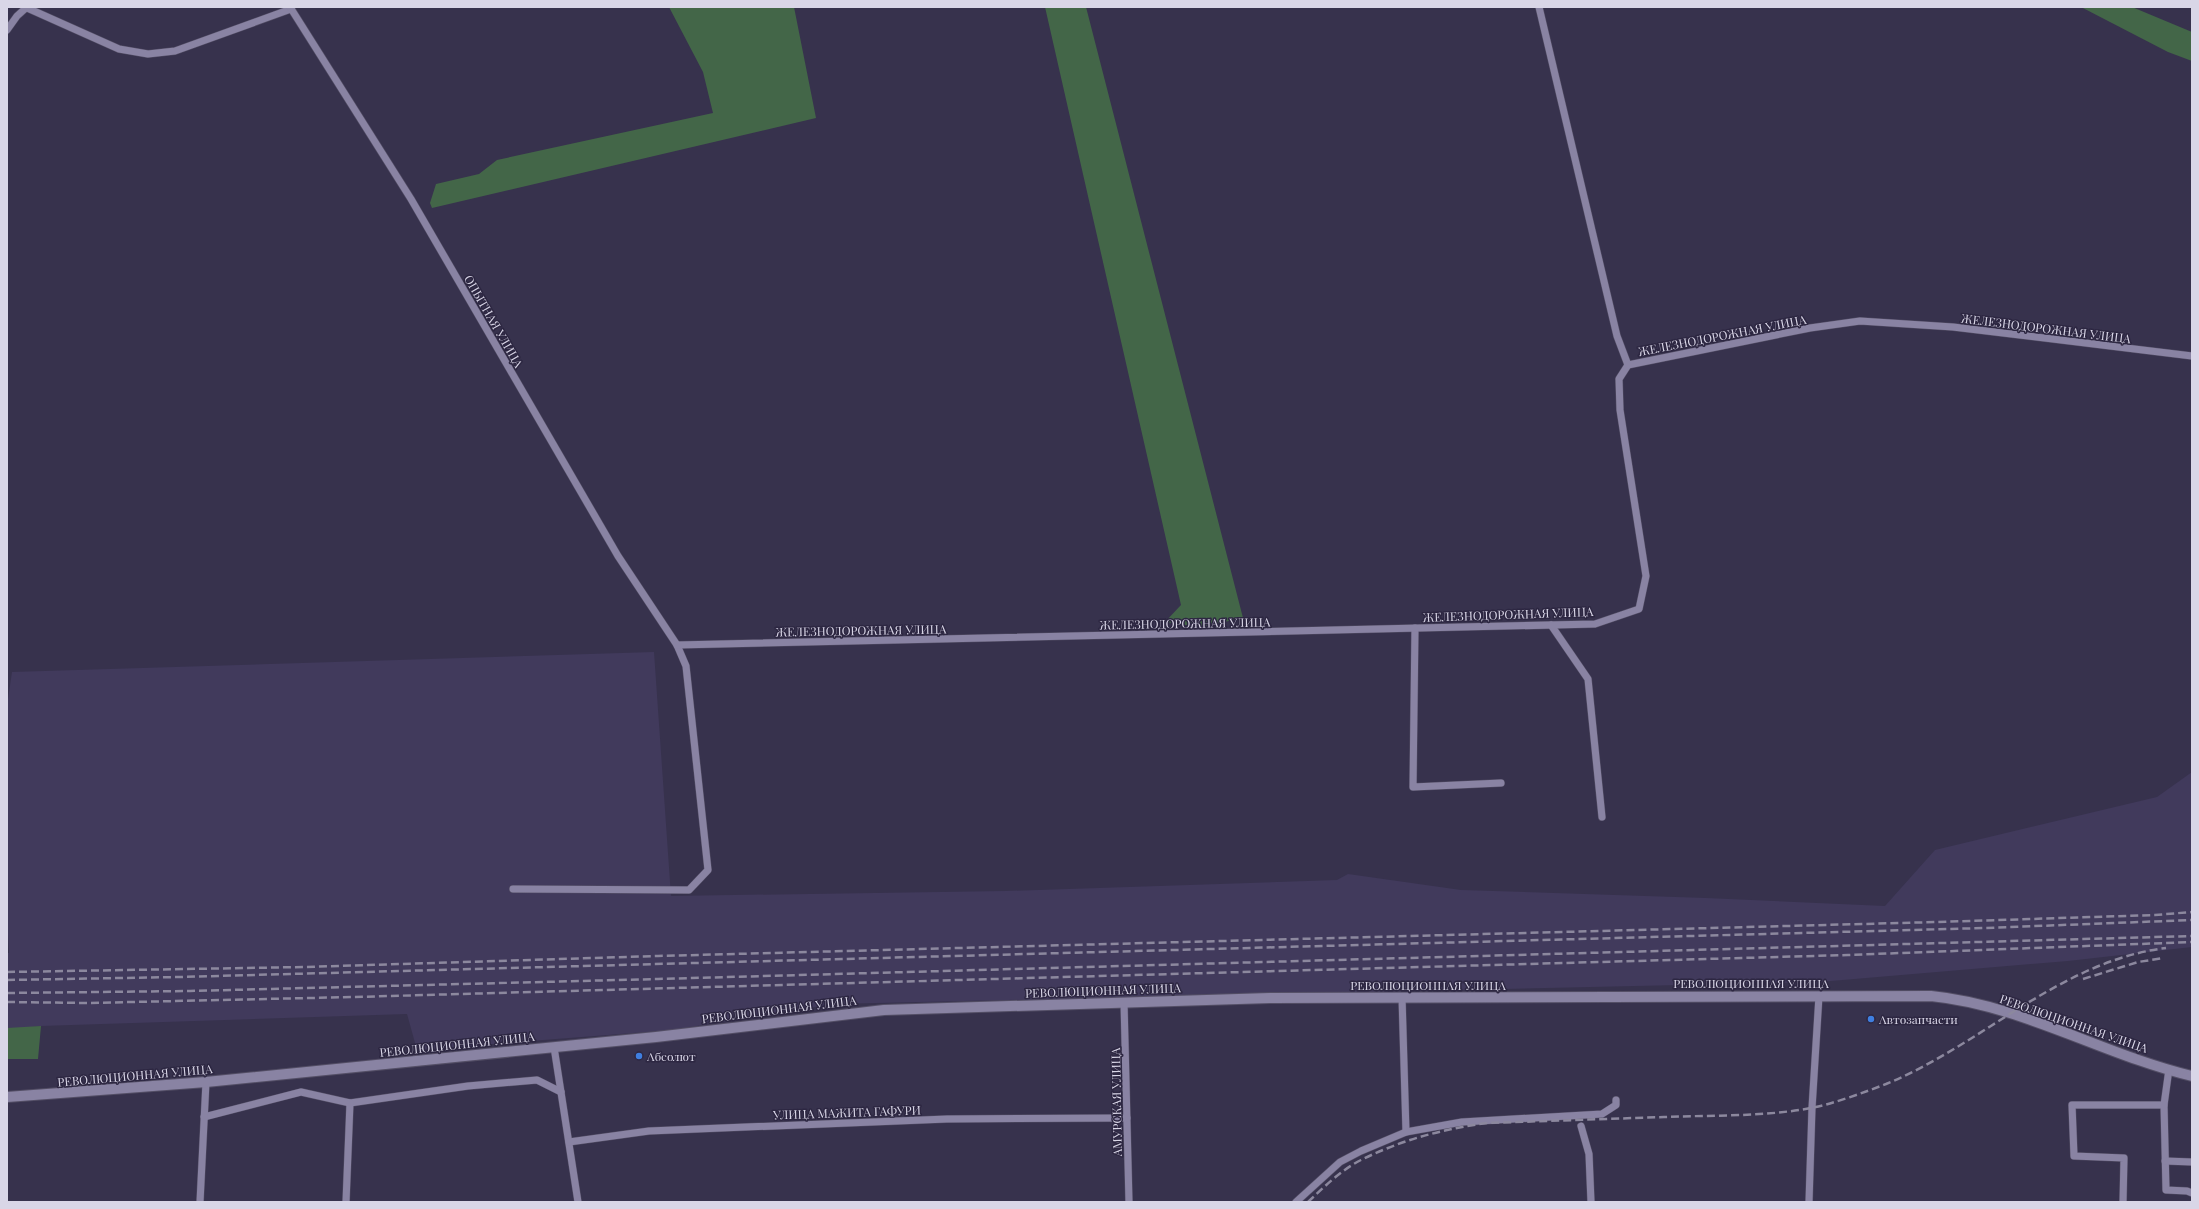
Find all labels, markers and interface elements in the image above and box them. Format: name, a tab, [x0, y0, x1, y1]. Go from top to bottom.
street label: ОПЫТНАЯ УЛИЦА	[461, 272, 527, 371]
street label: ЖЕЛЕЗНОДОРОЖНАЯ УЛИЦА	[1960, 310, 2132, 346]
street label: ЖЕЛЕЗНОДОРОЖНАЯ УЛИЦА	[1637, 311, 1808, 359]
street label: ЖЕЛЕЗНОДОРОЖНАЯ УЛИЦА	[1422, 603, 1594, 625]
street label: ЖЕЛЕЗНОДОРОЖНАЯ УЛИЦА	[1099, 614, 1271, 632]
street label: ЖЕЛЕЗНОДОРОЖНАЯ УЛИЦА	[775, 621, 947, 639]
street label: РЕВОЛЮЦИОННАЯ УЛИЦА	[1673, 975, 1829, 991]
street label: РЕВОЛЮЦИОННАЯ УЛИЦА	[1350, 977, 1506, 993]
street label: РЕВОЛЮЦИОННАЯ УЛИЦА	[1025, 979, 1182, 1001]
street label: РЕВОЛЮЦИОННАЯ УЛИЦА	[1998, 990, 2151, 1056]
street label: РЕВОЛЮЦИОННАЯ УЛИЦА	[701, 992, 858, 1026]
place label: Автозапчасти	[1878, 1011, 1958, 1027]
marker: Автозапчасти	[1866, 1014, 1876, 1024]
street label: РЕВОЛЮЦИОННАЯ УЛИЦА	[379, 1028, 536, 1060]
street label: АМУРСКАЯ УЛИЦА	[1107, 1047, 1125, 1158]
place label: Абсолют	[646, 1048, 696, 1064]
marker: Абсолют	[634, 1051, 644, 1061]
street label: РЕВОЛЮЦИОННАЯ УЛИЦА	[57, 1060, 214, 1090]
street label: УЛИЦА МАЖИТА ГАФУРИ	[772, 1101, 921, 1123]

